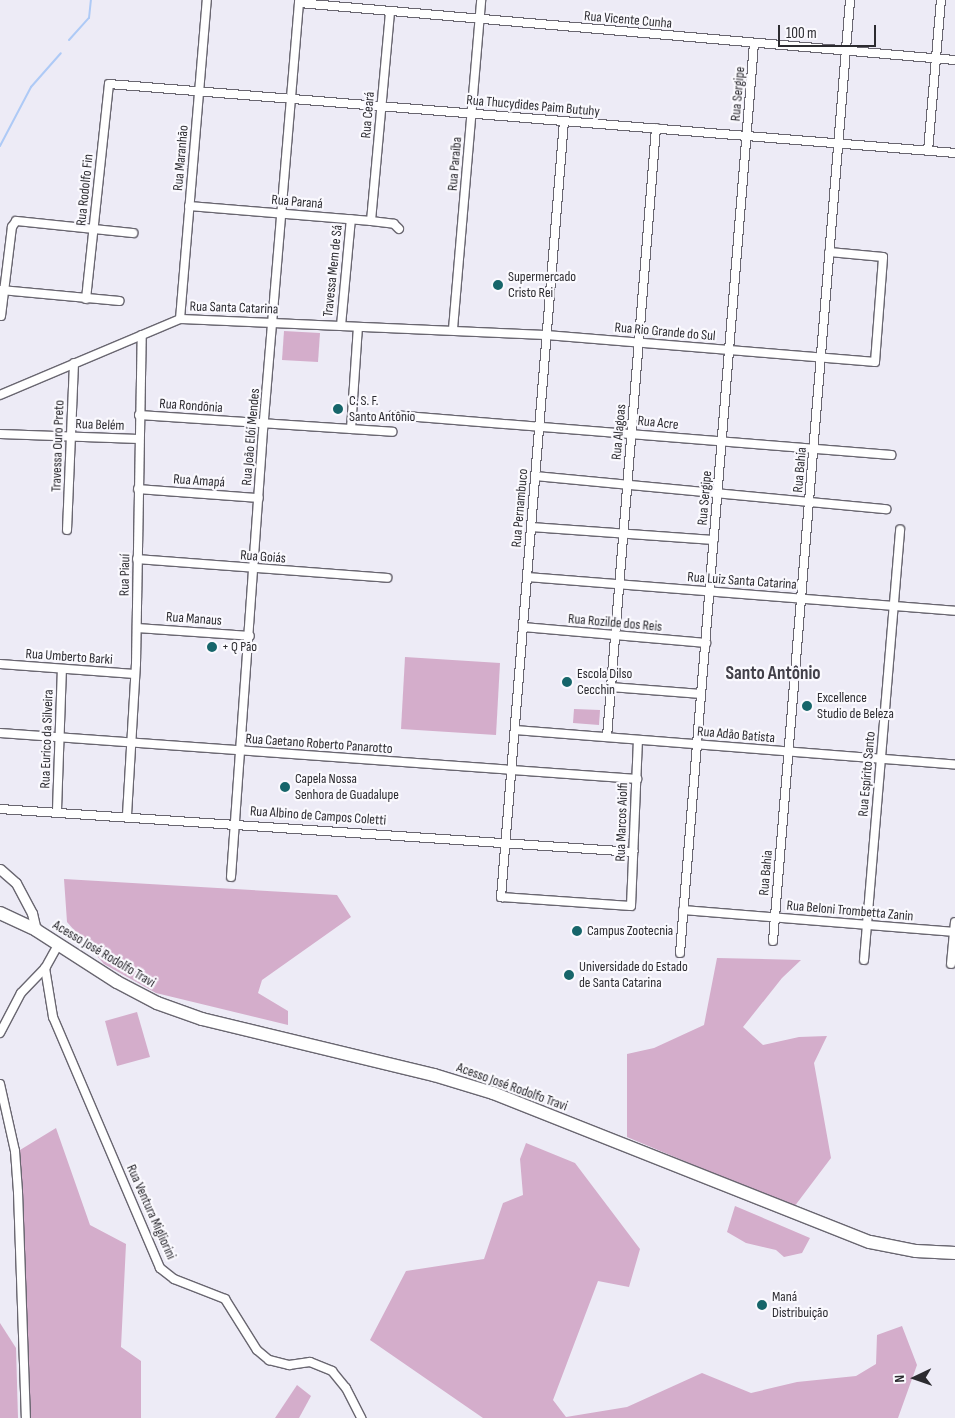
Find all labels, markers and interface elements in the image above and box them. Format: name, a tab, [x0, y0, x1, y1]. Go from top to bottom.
street label: Rua Vicente Cunha	[583, 8, 673, 32]
scale bar	[780, 15, 878, 47]
text: 100 m	[786, 24, 817, 43]
street label: Rua Sergipe	[727, 66, 749, 122]
street label: Rua Ceará	[358, 91, 378, 139]
street label: Rua Thucydides Paim Butuhy	[466, 92, 600, 120]
street label: Rua Maranhão	[170, 124, 192, 192]
street label: Rua Paraíba	[444, 136, 466, 192]
street label: Rua Rodolfo Fin	[73, 153, 97, 227]
street label: Rua Paraná	[271, 191, 323, 213]
street label: Travessa Mem de Sá	[320, 224, 346, 318]
place label: Supermercado Cristo Rei	[508, 269, 576, 302]
marker: Supermercado Cristo Rei	[492, 279, 504, 291]
street label: Rua Santa Catarina	[189, 298, 279, 318]
street label: Rua Rio Grande do Sul	[614, 319, 716, 345]
street label: Rua João Elói Mendes	[238, 388, 264, 486]
place label: C. S. F. Santo Antônio	[349, 393, 415, 426]
street label: Rua Rondônia	[159, 395, 223, 417]
street label: Travessa Ouro Preto	[48, 400, 68, 492]
marker: C. S. F. Santo Antônio	[331, 402, 345, 416]
street label: Rua Alagoas	[608, 403, 630, 461]
street label: Rua Acre	[637, 413, 679, 433]
street label: Rua Belém	[75, 416, 125, 434]
street label: Rua Bahia	[790, 447, 810, 493]
street label: Rua Pernambuco	[508, 468, 532, 548]
street label: Rua Sergipe	[694, 470, 716, 526]
street label: Rua Amapá	[173, 471, 225, 491]
street label: Rua Goiás	[240, 547, 286, 567]
street label: Rua Piauí	[116, 554, 134, 596]
street label: Rua Luiz Santa Catarina	[687, 569, 797, 593]
street label: Rua Manaus	[166, 609, 222, 629]
street label: Rua Rozilde dos Reis	[567, 611, 663, 635]
place label: + Q Pão	[222, 639, 257, 655]
marker: + Q Pão	[206, 641, 218, 653]
street label: Rua Umberto Barki	[25, 646, 113, 668]
district label: Santo Antônio	[725, 663, 821, 685]
place label: Escola Dilso Cecchin	[577, 666, 632, 699]
marker: Escola Dilso Cecchin	[561, 676, 573, 688]
street label: Rua Eurico da Silveira	[37, 689, 57, 789]
place label: Excellence Studio de Beleza	[817, 690, 894, 722]
marker: Excellence Studio de Beleza	[801, 700, 813, 712]
street label: Rua Adão Batista	[696, 723, 776, 747]
street label: Rua Caetano Roberto Panarotto	[245, 730, 393, 758]
street label: Rua Espírito Santo	[855, 731, 879, 817]
place label: Capela Nossa Senhora de Guadalupe	[295, 771, 399, 804]
marker: Capela Nossa Senhora de Guadalupe	[279, 781, 291, 793]
street label: Rua Marcos Aiolfi	[612, 782, 632, 862]
street label: Rua Albino de Campos Coletti	[249, 803, 387, 829]
street label: Rua Bahia	[756, 850, 776, 896]
street label: Rua Beloni Trombetta Zanin	[786, 897, 914, 925]
street label: Acesso José Rodolfo Travi	[50, 917, 158, 991]
place label: Campus Zootecnia	[587, 923, 673, 939]
marker: Campus Zootecnia	[571, 925, 583, 937]
place label: Universidade do Estado de Santa Catarina	[579, 959, 688, 992]
marker: Universidade do Estado de Santa Catarina	[563, 969, 575, 981]
street label: Acesso José Rodolfo Travi	[454, 1059, 570, 1115]
street label: Rua Ventura Migliorini	[123, 1162, 179, 1262]
place label: Maná Distribuição	[772, 1289, 828, 1321]
marker: Maná Distribuição	[756, 1299, 768, 1311]
north arrow	[890, 1353, 940, 1403]
text: N	[891, 1375, 908, 1383]

